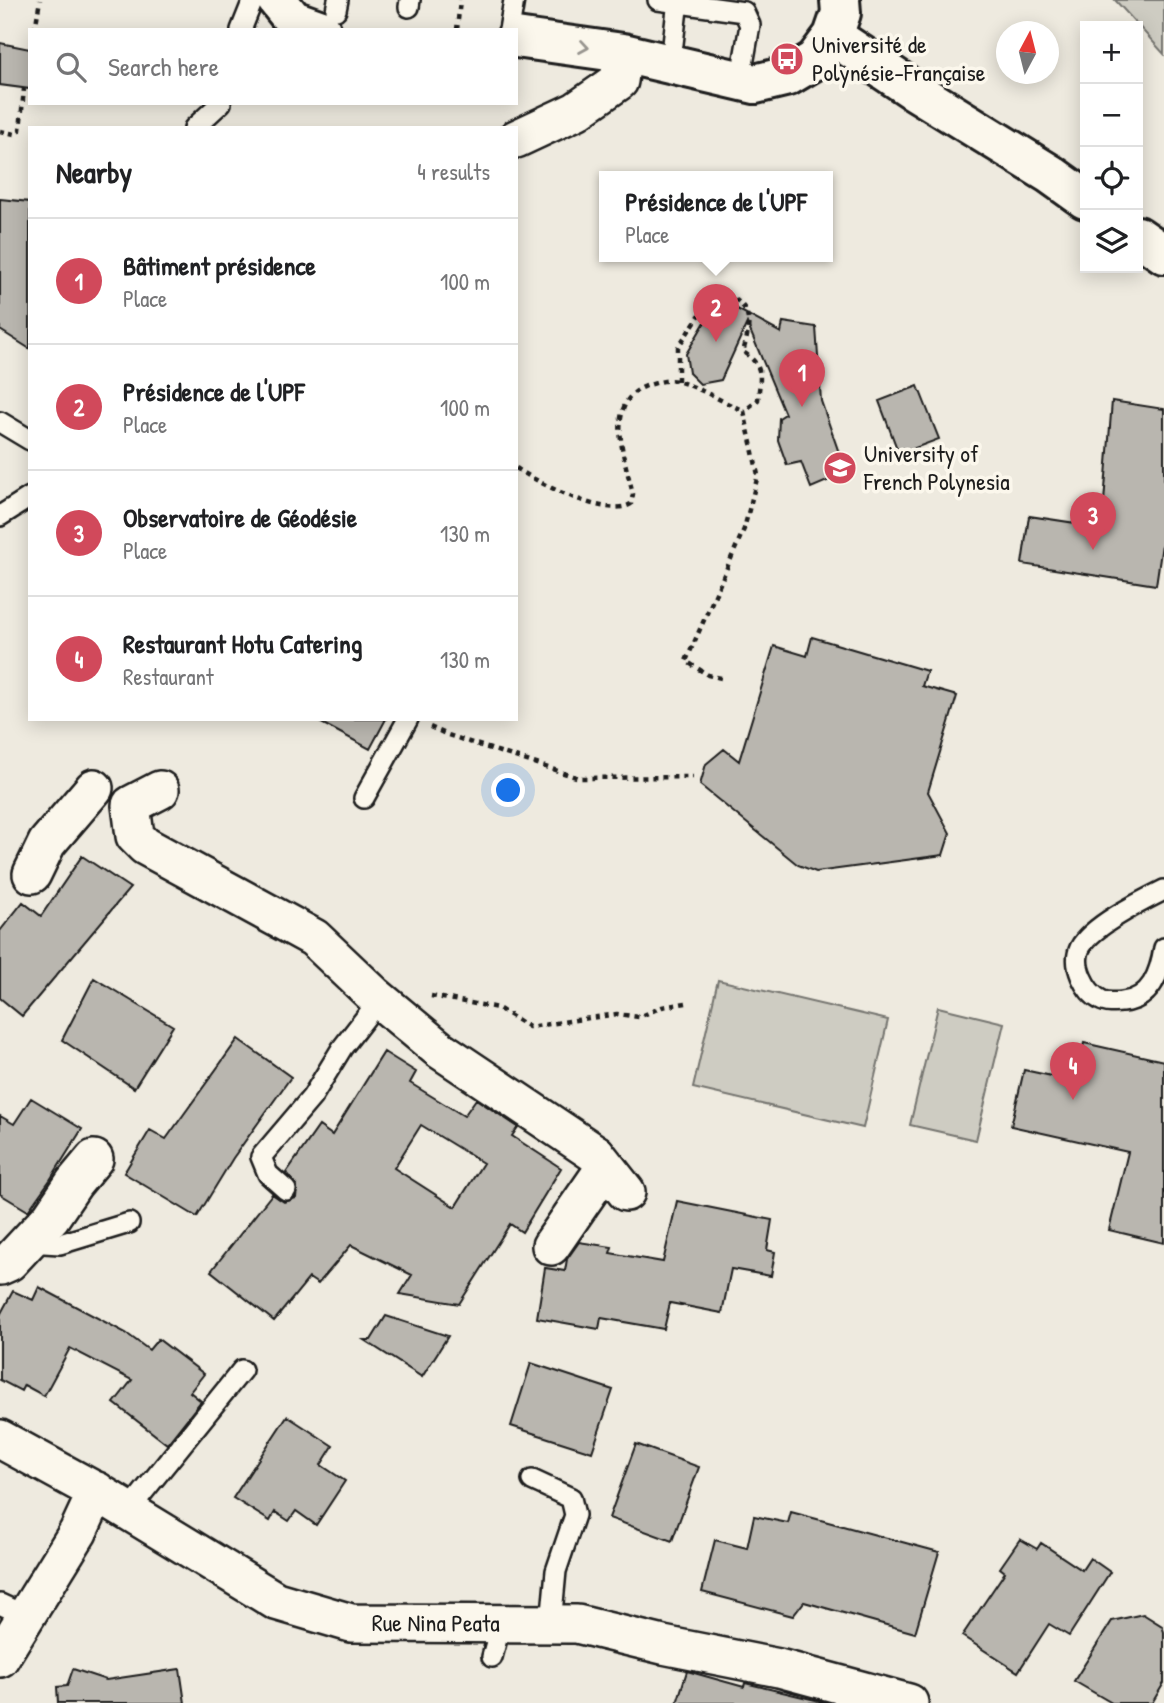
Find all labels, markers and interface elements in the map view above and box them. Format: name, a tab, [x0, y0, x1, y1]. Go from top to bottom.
north arrow	[996, 21, 1059, 84]
map controls	[1080, 21, 1143, 273]
button: +	[1080, 21, 1143, 84]
search box	[28, 28, 518, 105]
place label: Université de Polynésie-Française	[812, 28, 986, 88]
one-way arrow	[578, 39, 590, 54]
bus stop icon: Université de Polynésie-Française	[768, 40, 806, 78]
icon: search	[52, 48, 90, 86]
text: Search here	[108, 49, 219, 84]
button: −	[1080, 84, 1143, 147]
button: locate	[1080, 147, 1143, 210]
text: Nearby	[56, 152, 132, 192]
text: 4 results	[417, 156, 490, 187]
popup	[599, 171, 833, 262]
text: Présidence de l'UPF	[625, 184, 807, 219]
button: layers	[1080, 210, 1143, 273]
text: Place	[625, 219, 670, 250]
text: Bâtiment présidence	[123, 248, 316, 283]
text: 1	[75, 266, 83, 297]
text: 100 m	[440, 266, 490, 297]
text: Place	[123, 283, 167, 314]
pin: 2	[693, 284, 739, 342]
pin: 1	[779, 349, 825, 407]
text: Présidence de l'UPF	[123, 374, 305, 409]
text: 2	[74, 392, 84, 423]
text: 100 m	[440, 392, 490, 423]
text: Place	[123, 409, 167, 440]
place label: University of French Polynesia	[863, 437, 1010, 497]
school or university icon: University of French Polynesia	[821, 449, 859, 487]
pin: 3	[1070, 492, 1116, 550]
text: Observatoire de Géodésie	[123, 500, 357, 535]
text: 3	[74, 518, 84, 549]
text: 130 m	[440, 518, 490, 549]
text: Place	[123, 535, 167, 566]
text: Restaurant Hotu Catering	[123, 626, 362, 661]
text: 4	[75, 644, 83, 675]
text: 130 m	[440, 644, 490, 675]
text: Restaurant	[123, 661, 214, 692]
your location	[491, 773, 525, 807]
pin: 4	[1050, 1042, 1096, 1100]
street label: Rue Nina Peata	[372, 1606, 500, 1639]

